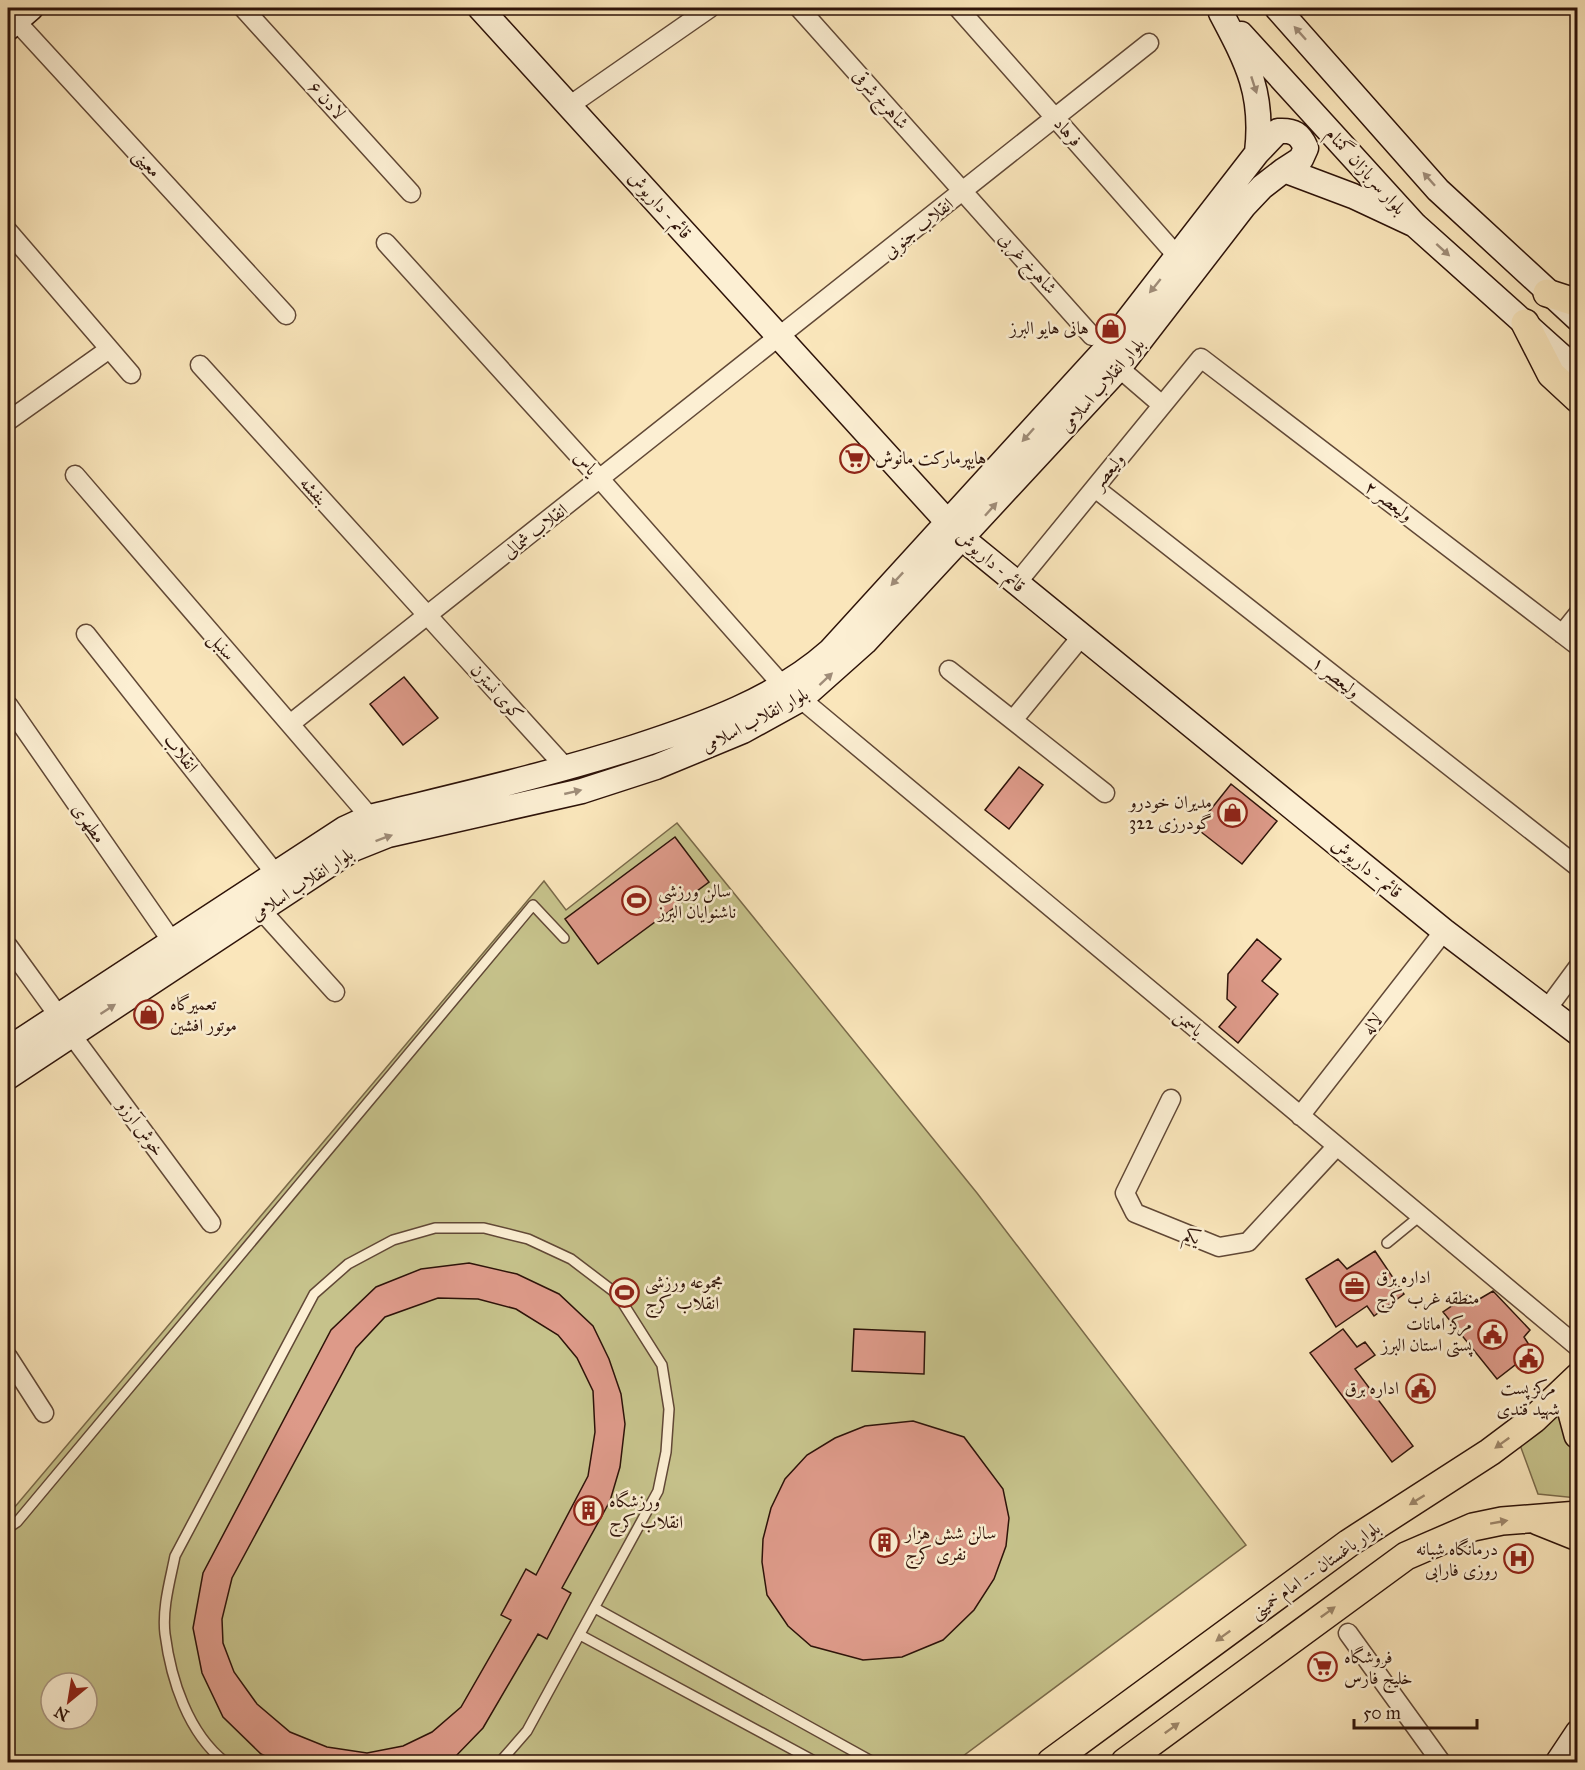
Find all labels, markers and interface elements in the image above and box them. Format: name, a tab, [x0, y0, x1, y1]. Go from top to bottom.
one-way arrow	[1293, 26, 1307, 41]
street label: شاهرخ شرقی	[845, 64, 914, 137]
street label: لادن ۶	[304, 76, 350, 124]
one-way arrow	[1250, 76, 1259, 94]
street label: فرهاد	[1048, 113, 1087, 152]
street label: بلوار سربازان گمنام	[1318, 123, 1411, 222]
street label: معینی	[127, 144, 166, 183]
street label: قائم - داریوش	[620, 166, 696, 247]
one-way arrow	[1422, 172, 1436, 187]
street label: انقلاب جنوبی	[878, 193, 959, 265]
street label: شاهرخ غربی	[991, 227, 1062, 302]
one-way arrow	[1435, 243, 1450, 256]
one-way arrow	[1149, 279, 1161, 294]
shop icon: هانی هایو البرز	[1094, 312, 1126, 344]
place label: هانی هایو البرز	[1008, 317, 1089, 339]
street label: بلوار انقلاب اسلامی	[1055, 333, 1149, 437]
one-way arrow	[1022, 427, 1035, 442]
supermarket icon: هایپرمارکت مانوش	[838, 442, 870, 474]
street label: یاس	[569, 446, 604, 481]
place label: هایپرمارکت مانوش	[875, 447, 986, 470]
street label: ولیعصر	[1085, 448, 1130, 496]
street label: بنفشه	[295, 472, 333, 510]
street label: ولیعصر ۲	[1360, 476, 1418, 527]
street label: انقلاب شمالی	[498, 499, 572, 563]
one-way arrow	[984, 501, 998, 516]
street label: قائم - داریوش	[949, 525, 1030, 601]
one-way arrow	[891, 571, 904, 586]
street label: سنبل	[202, 627, 240, 666]
street label: ولیعصر ۱	[1307, 651, 1364, 703]
street label: کوی نسترن	[466, 659, 528, 725]
one-way arrow	[818, 672, 833, 686]
street label: بلوار انقلاب اسلامی	[698, 683, 812, 757]
street label: انقلاب	[159, 729, 203, 777]
one-way arrow	[564, 787, 582, 797]
place label: مدیران خودرو گودرزی 322	[1127, 791, 1212, 834]
shop icon: مدیران خودرو گودرزی 322	[1217, 796, 1249, 828]
street label: مطهری	[67, 799, 111, 848]
one-way arrow	[375, 832, 393, 842]
street label: قائم - داریوش	[1324, 833, 1407, 907]
street label: بلوار انقلاب اسلامی	[247, 843, 357, 925]
place label: سالن ورزشی ناشنوایان البرز	[656, 880, 736, 923]
sports icon: سالن ورزشی ناشنوایان البرز	[621, 885, 653, 917]
place label: تعمیرگاه موتور افشین	[170, 993, 237, 1036]
shop icon: تعمیرگاه موتور افشین	[133, 998, 165, 1030]
one-way arrow	[100, 1004, 116, 1015]
street label: یاسمن	[1169, 1005, 1209, 1043]
street label: لاله	[1357, 1009, 1387, 1039]
street label: خوش آرزو	[112, 1094, 169, 1161]
street label: یکم	[1178, 1223, 1205, 1255]
place label: اداره برق منطقه غرب کرج	[1376, 1266, 1480, 1314]
place label: مجموعه ورزشی انقلاب کرج	[645, 1271, 723, 1319]
office icon: اداره برق منطقه غرب کرج	[1339, 1271, 1371, 1303]
sports icon: مجموعه ورزشی انقلاب کرج	[608, 1276, 640, 1308]
place label: مرکز امانات پستی استان البرز	[1379, 1313, 1473, 1358]
public building icon: مرکز امانات پستی استان البرز	[1477, 1318, 1509, 1350]
public building icon: مرکز پست شهید قندی	[1512, 1343, 1544, 1375]
public building icon: اداره برق	[1404, 1372, 1436, 1404]
place label: اداره برق	[1344, 1377, 1399, 1399]
place label: مرکز پست شهید قندی	[1496, 1377, 1560, 1421]
one-way arrow	[1495, 1437, 1511, 1449]
place label: ورزشگاه انقلاب کرج	[609, 1489, 683, 1538]
one-way arrow	[1409, 1494, 1425, 1505]
building icon: ورزشگاه انقلاب کرج	[572, 1495, 604, 1527]
street label: بلوار باغستان -- امام خمینی	[1246, 1517, 1387, 1627]
one-way arrow	[1490, 1517, 1509, 1526]
place label: سالن شش هزار نفری کرج	[903, 1522, 996, 1570]
building icon: سالن شش هزار نفری کرج	[868, 1527, 900, 1559]
place label: درمانگاه شبانه روزی فارابی	[1416, 1537, 1498, 1583]
hospital icon: درمانگاه شبانه روزی فارابی	[1503, 1543, 1535, 1575]
one-way arrow	[1320, 1606, 1336, 1618]
one-way arrow	[1215, 1629, 1231, 1642]
place label: فروشگاه خلیج فارس	[1344, 1645, 1413, 1694]
supermarket icon: فروشگاه خلیج فارس	[1307, 1651, 1339, 1683]
north arrow	[39, 1671, 99, 1731]
scale bar	[1354, 1692, 1477, 1730]
text: N	[51, 1702, 72, 1725]
text: 50 m	[1363, 1702, 1401, 1724]
one-way arrow	[1164, 1722, 1179, 1734]

